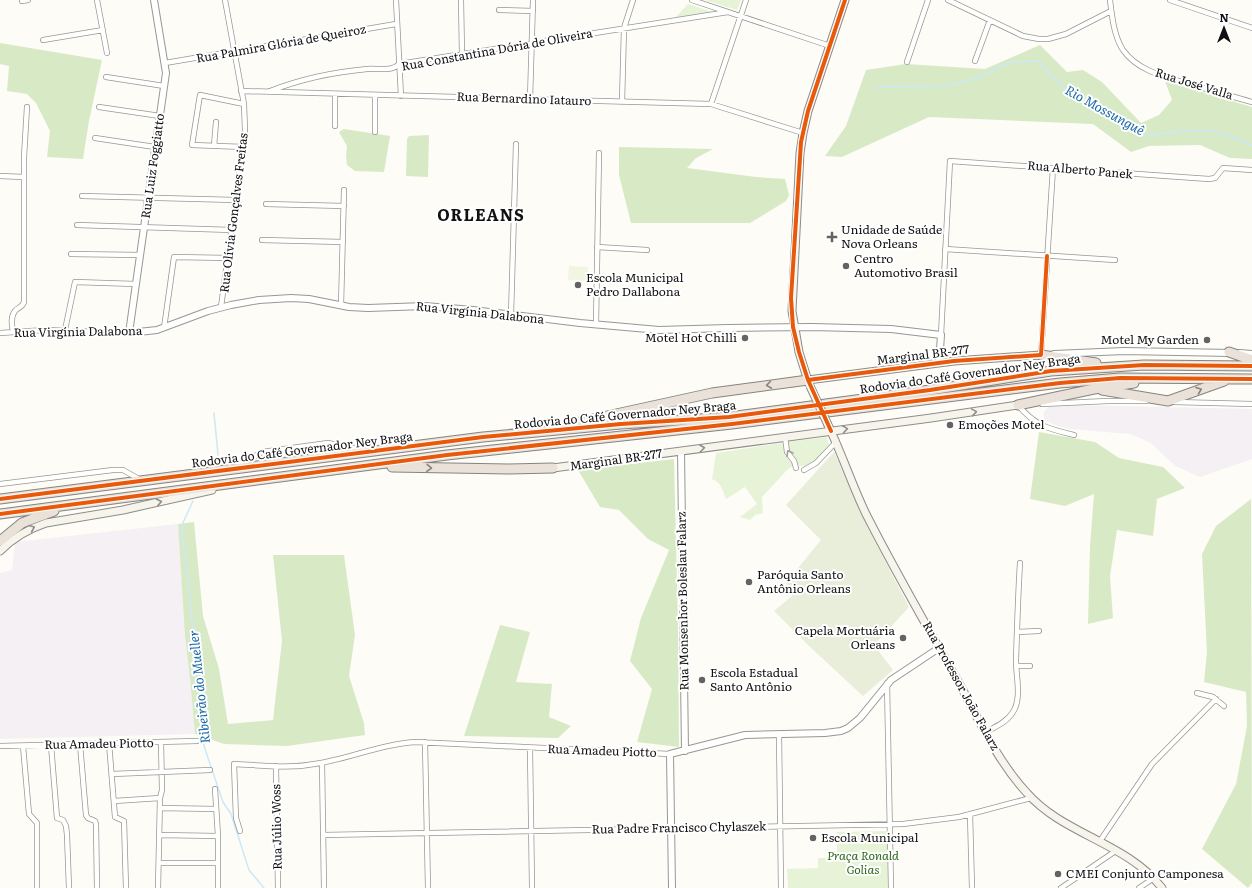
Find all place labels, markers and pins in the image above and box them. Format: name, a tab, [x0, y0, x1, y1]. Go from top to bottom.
place label: Unidade de Saúde Nova Orleans	[841, 220, 942, 252]
marker: Unidade de Saúde Nova Orleans	[826, 231, 838, 243]
place label: Centro Automotivo Brasil	[854, 249, 958, 281]
marker: Centro Automotivo Brasil	[841, 261, 851, 271]
place label: Escola Municipal Pedro Dallabona	[586, 268, 684, 300]
marker: Escola Municipal Pedro Dallabona	[573, 280, 583, 290]
place label: Motel Hot Chilli	[645, 328, 737, 346]
place label: Motel My Garden	[1101, 330, 1199, 348]
marker: Motel Hot Chilli	[740, 333, 750, 343]
marker: Motel My Garden	[1202, 335, 1212, 345]
place label: Emoções Motel	[958, 415, 1045, 433]
marker: Emoções Motel	[945, 420, 955, 430]
place label: Paróquia Santo Antônio Orleans	[757, 565, 851, 597]
marker: Paróquia Santo Antônio Orleans	[744, 577, 754, 587]
place label: Capela Mortuária Orleans	[795, 621, 896, 653]
marker: Capela Mortuária Orleans	[898, 633, 908, 643]
place label: Escola Estadual Santo Antônio	[710, 663, 798, 695]
marker: Escola Estadual Santo Antônio	[697, 675, 707, 685]
place label: Escola Municipal	[821, 828, 919, 846]
marker: Escola Municipal	[808, 833, 818, 843]
place label: CMEI Conjunto Camponesa	[1066, 864, 1224, 882]
marker: CMEI Conjunto Camponesa	[1053, 869, 1063, 879]

